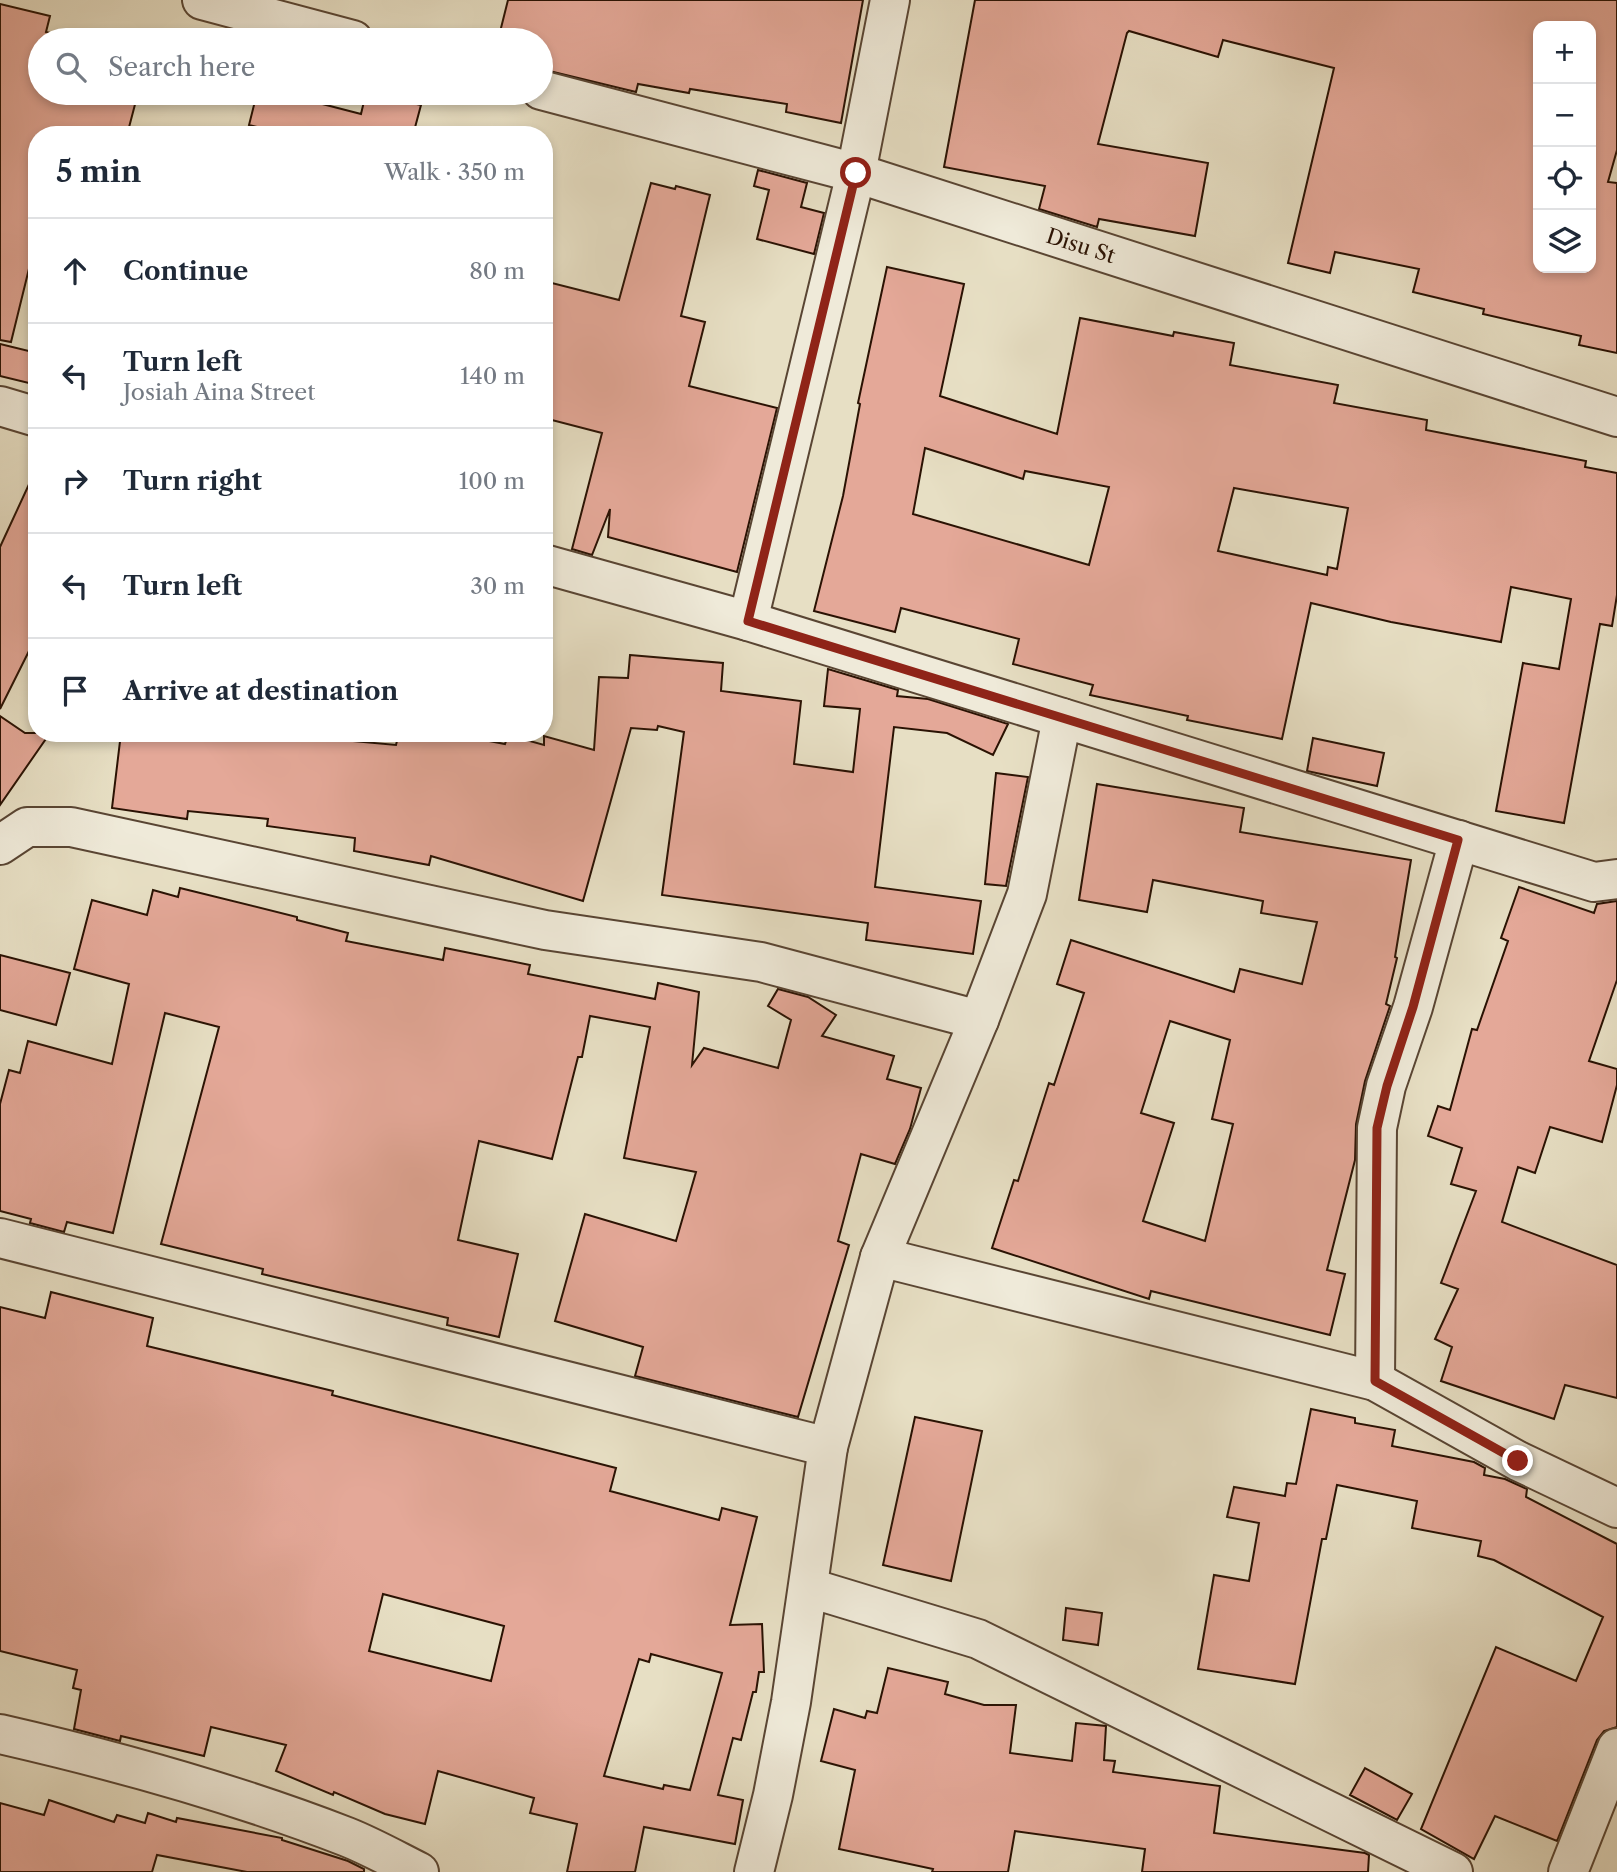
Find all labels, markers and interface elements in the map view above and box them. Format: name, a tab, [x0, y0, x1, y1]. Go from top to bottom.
map controls	[1533, 21, 1596, 273]
button: +	[1533, 21, 1596, 84]
search box	[28, 28, 553, 105]
icon: search	[52, 48, 90, 86]
text: Search here	[108, 51, 255, 83]
button: −	[1533, 84, 1596, 147]
button: locate	[1533, 147, 1596, 210]
text: 5 min	[56, 153, 141, 190]
route start	[840, 157, 871, 188]
text: Walk · 350 m	[384, 158, 525, 186]
button: layers	[1533, 210, 1596, 273]
street label: Disu St	[1043, 222, 1119, 268]
icon: ahead	[56, 252, 94, 290]
text: Continue	[123, 255, 248, 287]
text: 80 m	[469, 257, 525, 285]
text: Turn left	[123, 346, 242, 378]
icon: left	[56, 357, 94, 395]
text: 140 m	[460, 362, 525, 390]
text: Josiah Aina Street	[123, 378, 315, 406]
icon: right	[56, 462, 94, 500]
text: Turn right	[123, 465, 262, 497]
text: 100 m	[459, 467, 525, 495]
icon: left	[56, 567, 94, 605]
text: Turn left	[123, 570, 242, 602]
text: 30 m	[470, 572, 525, 600]
icon: arrive	[56, 672, 94, 710]
text: Arrive at destination	[123, 675, 398, 707]
route end	[1502, 1445, 1533, 1476]

